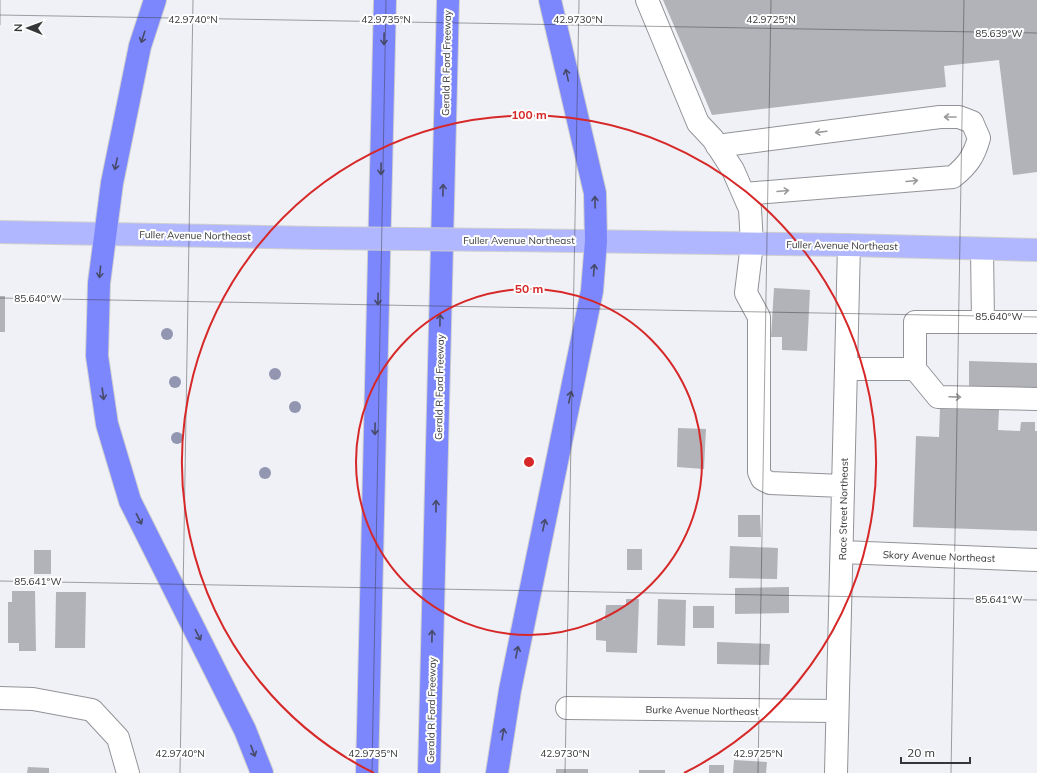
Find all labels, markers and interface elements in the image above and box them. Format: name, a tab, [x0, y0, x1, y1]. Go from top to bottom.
north arrow	[8, 8, 48, 48]
street label: Gerald R Ford Freeway	[439, 9, 454, 116]
text: 42.9740°N	[168, 13, 218, 26]
text: 42.9735°N	[361, 13, 411, 26]
text: 42.9730°N	[553, 13, 603, 26]
text: 42.9725°N	[746, 13, 796, 26]
text: N	[11, 24, 25, 32]
text: 85.639°W	[975, 27, 1023, 40]
one-way arrow	[139, 30, 146, 43]
one-way arrow	[380, 32, 388, 45]
one-way arrow	[563, 69, 571, 82]
text: 100 m	[511, 107, 547, 122]
one-way arrow	[944, 113, 957, 121]
one-way arrow	[815, 128, 828, 136]
one-way arrow	[111, 157, 119, 170]
one-way arrow	[377, 162, 385, 175]
one-way arrow	[905, 177, 918, 184]
one-way arrow	[439, 184, 447, 197]
one-way arrow	[776, 187, 789, 195]
one-way arrow	[591, 196, 599, 209]
street label: Fuller Avenue Northeast	[139, 228, 251, 243]
street label: Fuller Avenue Northeast	[463, 234, 575, 247]
street label: Fuller Avenue Northeast	[786, 238, 898, 253]
one-way arrow	[590, 264, 597, 277]
one-way arrow	[96, 265, 104, 278]
text: 50 m	[515, 281, 543, 296]
text: 85.640°W	[14, 292, 62, 305]
one-way arrow	[374, 292, 382, 305]
text: 85.640°W	[975, 310, 1023, 323]
one-way arrow	[436, 314, 444, 327]
street label: Gerald R Ford Freeway	[432, 333, 447, 440]
one-way arrow	[99, 388, 107, 401]
one-way arrow	[566, 391, 574, 404]
one-way arrow	[948, 393, 961, 401]
one-way arrow	[371, 422, 378, 435]
centre of rings	[522, 455, 536, 469]
street label: Race Street Northeast	[836, 457, 851, 560]
one-way arrow	[432, 500, 439, 513]
one-way arrow	[136, 512, 143, 524]
one-way arrow	[540, 519, 548, 532]
street label: Skory Avenue Northeast	[883, 548, 996, 565]
text: 85.641°W	[14, 575, 62, 588]
text: 85.641°W	[975, 593, 1023, 606]
one-way arrow	[194, 628, 202, 640]
one-way arrow	[429, 630, 436, 643]
one-way arrow	[514, 646, 522, 659]
street label: Gerald R Ford Freeway	[424, 656, 439, 763]
street label: Burke Avenue Northeast	[645, 703, 759, 718]
one-way arrow	[499, 728, 507, 741]
scale bar	[901, 739, 970, 765]
one-way arrow	[250, 745, 258, 757]
text: 20 m	[907, 745, 935, 760]
text: 42.9740°N	[155, 747, 205, 760]
text: 42.9735°N	[348, 747, 398, 760]
text: 42.9730°N	[540, 747, 590, 760]
text: 42.9725°N	[733, 747, 783, 760]

